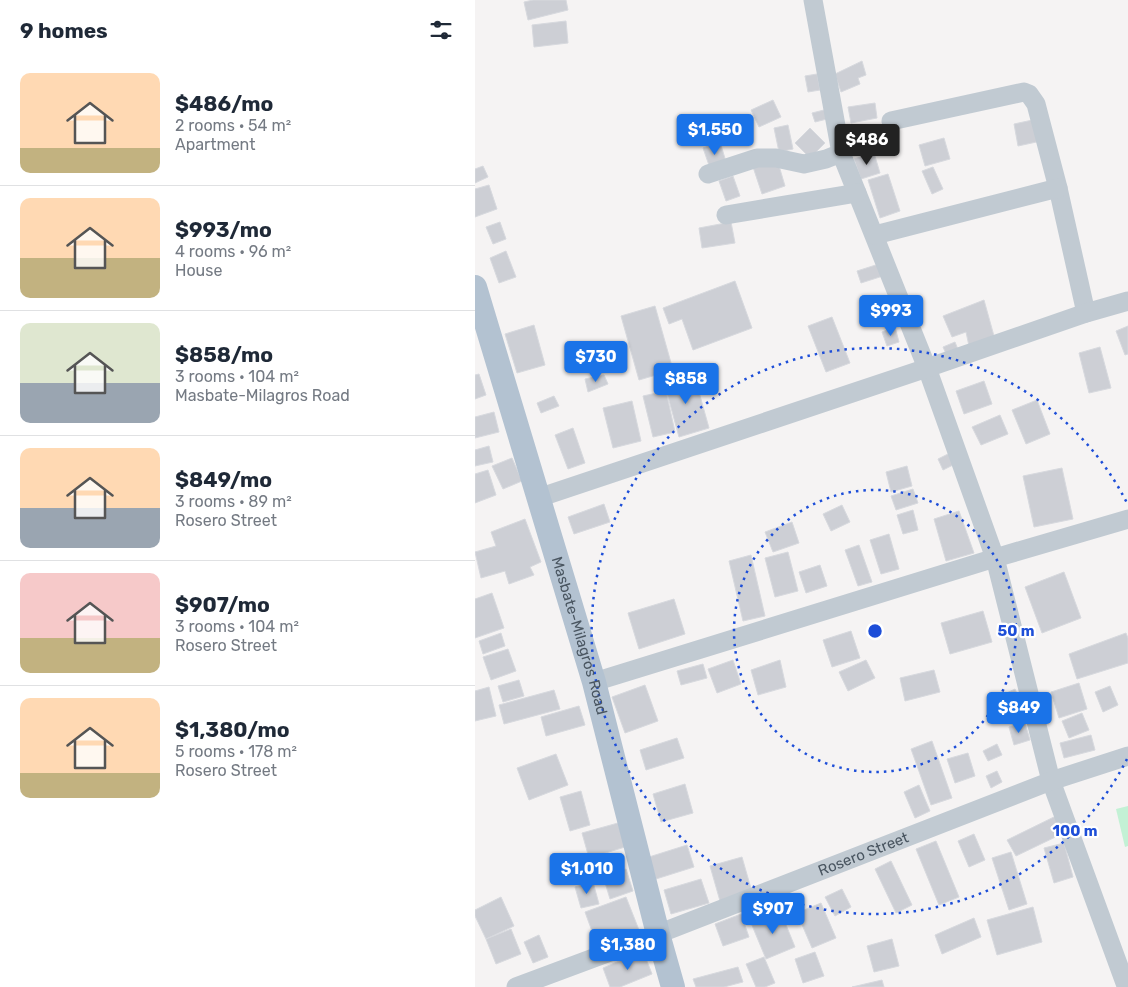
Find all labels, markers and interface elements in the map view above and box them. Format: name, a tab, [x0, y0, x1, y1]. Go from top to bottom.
icon: filters	[427, 16, 455, 44]
text: 9 homes	[20, 18, 108, 43]
text: $486/mo	[175, 91, 273, 116]
icon: home	[60, 93, 120, 153]
pin: $1,550	[674, 114, 756, 156]
text: 2 rooms · 54 m²	[175, 116, 291, 135]
text: $1,550	[688, 120, 742, 139]
pin: $486	[837, 124, 897, 166]
text: $486	[846, 130, 888, 149]
text: Apartment	[175, 135, 255, 154]
text: $993/mo	[175, 217, 272, 242]
icon: home	[60, 218, 120, 278]
text: 4 rooms · 96 m²	[175, 242, 291, 261]
text: House	[175, 261, 222, 280]
pin: $993	[861, 294, 921, 337]
text: $993	[870, 301, 912, 320]
pin: $730	[566, 340, 626, 383]
text: $858/mo	[175, 342, 273, 367]
icon: home	[60, 343, 120, 403]
text: $730	[575, 347, 617, 366]
pin: $858	[656, 362, 716, 405]
text: 3 rooms · 104 m²	[175, 367, 299, 386]
text: $858	[665, 369, 707, 388]
text: Masbate-Milagros Road	[175, 386, 350, 405]
text: $849/mo	[175, 467, 272, 492]
icon: home	[60, 468, 120, 528]
text: 3 rooms · 89 m²	[175, 492, 292, 511]
text: Rosero Street	[175, 511, 277, 530]
street label: Masbate-Milagros Road	[548, 554, 611, 717]
text: $907/mo	[175, 592, 270, 617]
icon: home	[60, 593, 120, 653]
text: 3 rooms · 104 m²	[175, 617, 299, 636]
centre of rings	[866, 622, 884, 640]
text: 50 m	[998, 622, 1034, 640]
text: Rosero Street	[175, 636, 277, 655]
pin: $849	[989, 692, 1049, 734]
text: $849	[998, 698, 1040, 717]
text: $1,380/mo	[175, 717, 290, 742]
icon: home	[60, 718, 120, 778]
text: 5 rooms · 178 m²	[175, 742, 297, 761]
text: Rosero Street	[175, 761, 277, 780]
text: 100 m	[1053, 822, 1097, 840]
street label: Rosero Street	[816, 828, 911, 880]
pin: $1,010	[546, 852, 628, 895]
text: $1,010	[561, 859, 613, 878]
pin: $907	[743, 892, 803, 935]
text: $907	[753, 899, 794, 918]
pin: $1,380	[587, 928, 669, 971]
text: $1,380	[600, 935, 656, 954]

